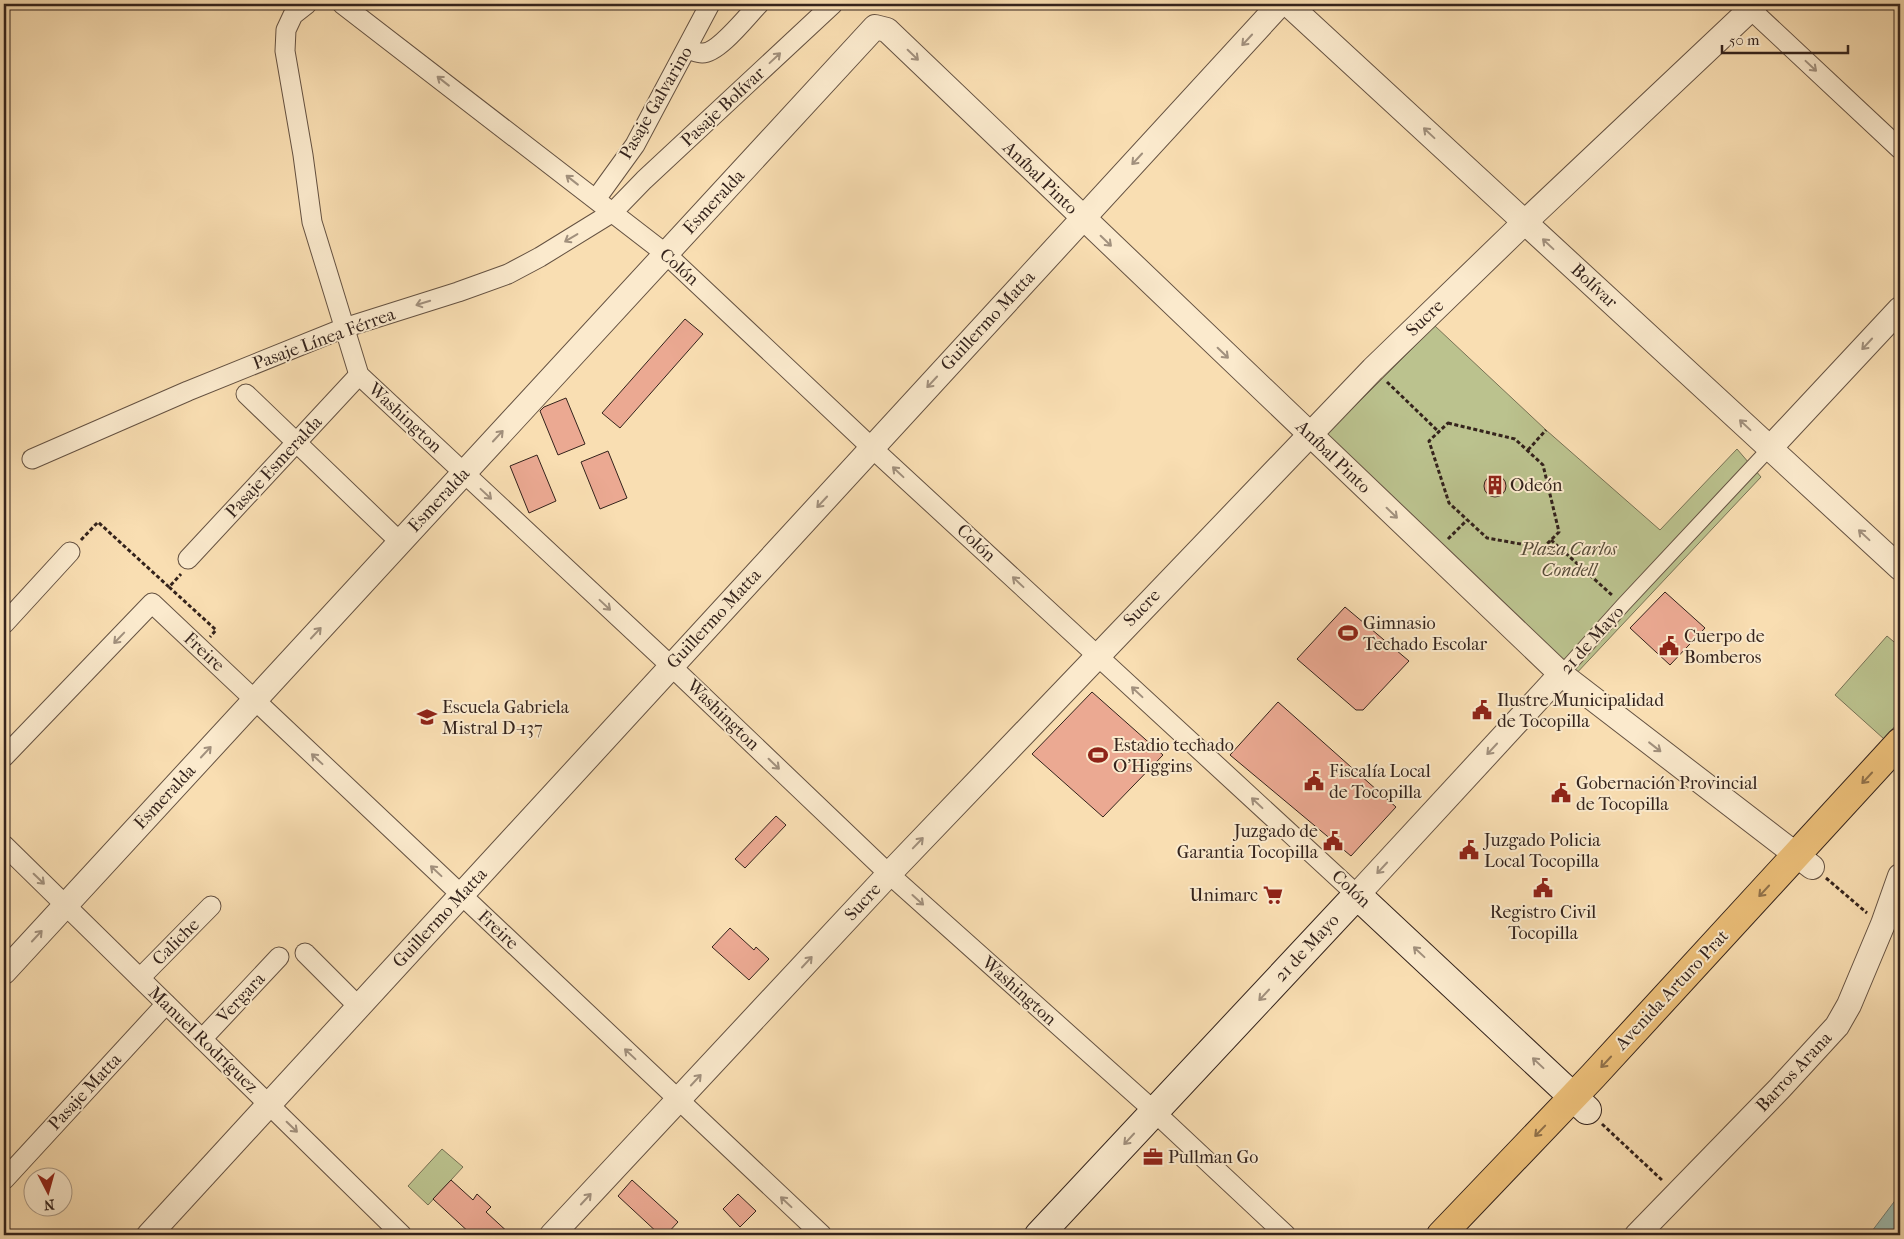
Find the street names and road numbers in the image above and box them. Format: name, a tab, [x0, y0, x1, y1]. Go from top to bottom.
street label: Pasaje Galvarino	[615, 43, 697, 163]
street label: Pasaje Bolívar	[677, 63, 769, 151]
street label: Aníbal Pinto	[997, 136, 1082, 219]
street label: Esmeralda	[679, 165, 750, 239]
street label: Colón	[655, 244, 703, 290]
street label: Bolívar	[1567, 259, 1622, 313]
street label: Guillermo Matta	[937, 266, 1040, 375]
street label: Sucre	[1402, 295, 1448, 341]
street label: Pasaje Línea Férrea	[250, 303, 399, 374]
street label: Washington	[363, 378, 447, 458]
street label: Pasaje Esmeralda	[221, 411, 327, 522]
street label: Aníbal Pinto	[1290, 415, 1375, 498]
street label: Esmeralda	[404, 463, 475, 537]
street label: Colón	[952, 520, 1000, 567]
street label: Guillermo Matta	[663, 564, 766, 673]
street label: Sucre	[1119, 585, 1165, 631]
street label: 21 de Mayo	[1556, 601, 1628, 679]
street label: Freire	[179, 628, 229, 676]
street label: Washington	[682, 674, 764, 755]
street label: Esmeralda	[130, 760, 201, 834]
street label: Guillermo Matta	[389, 863, 492, 972]
street label: Colón	[1327, 866, 1375, 913]
street label: Sucre	[840, 879, 886, 925]
street label: Freire	[473, 906, 523, 954]
street label: 21 de Mayo	[1270, 910, 1344, 986]
street label: Caliche	[148, 914, 204, 970]
street label: Avenida Arturo Prat	[1610, 925, 1733, 1055]
street label: Washington	[977, 951, 1061, 1030]
street label: Vergara	[212, 968, 270, 1028]
street label: Manuel Rodríguez	[144, 982, 262, 1098]
street label: Barros Arana	[1752, 1027, 1837, 1116]
street label: Pasaje Matta	[44, 1049, 126, 1135]

